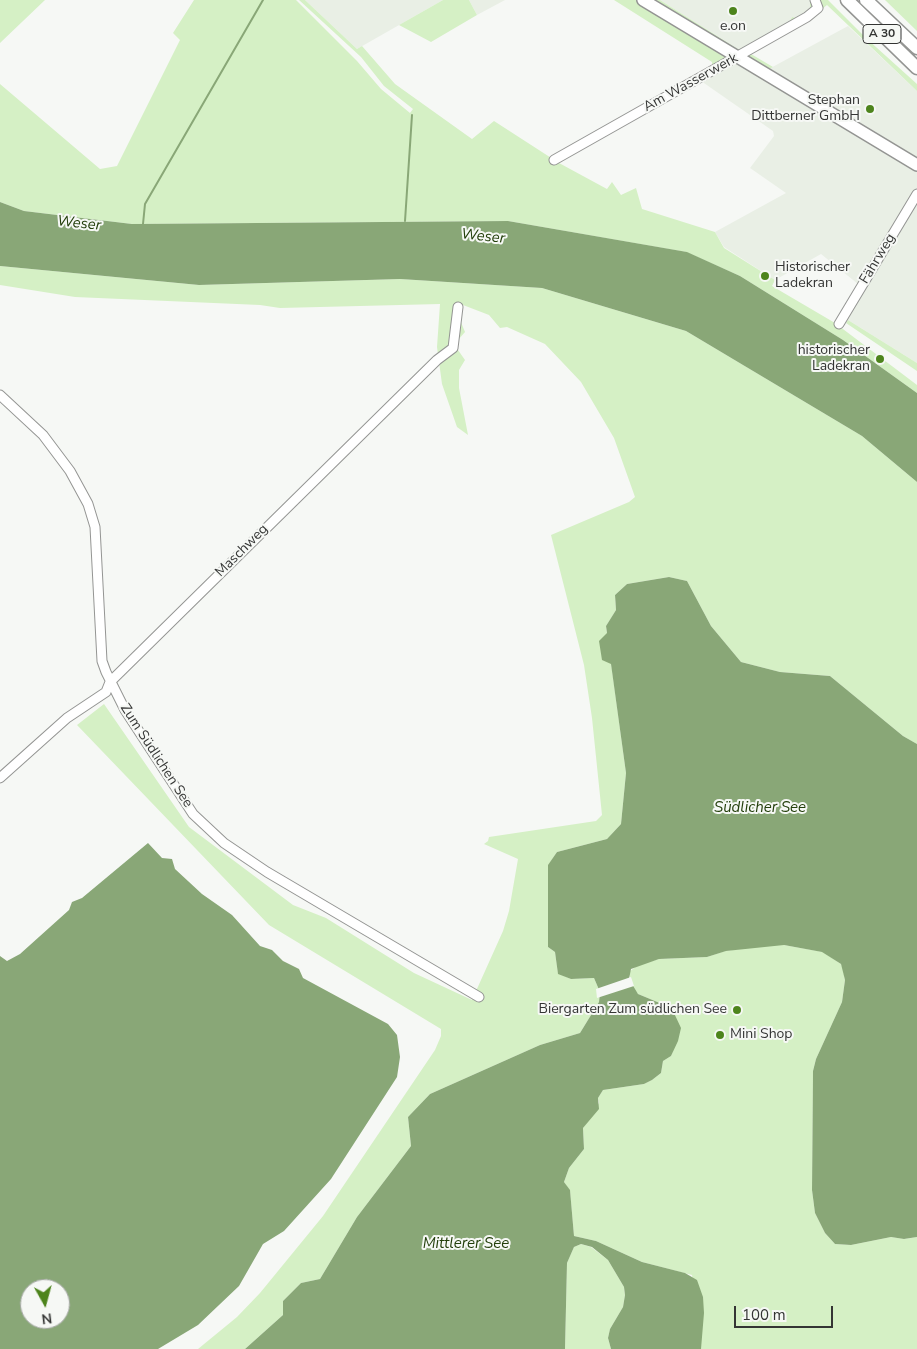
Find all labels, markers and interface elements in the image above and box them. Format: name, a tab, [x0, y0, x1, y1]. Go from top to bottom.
marker: e.on	[727, 5, 739, 17]
place label: e.on	[720, 19, 746, 35]
road number: A 30	[863, 24, 901, 44]
street label: Am Wasserwerk	[641, 50, 741, 116]
place label: Stephan Dittberner GmbH	[751, 93, 860, 125]
marker: Stephan Dittberner GmbH	[864, 103, 876, 115]
water label: Weser	[56, 213, 102, 235]
water label: Weser	[460, 226, 506, 248]
street label: Fährweg	[857, 231, 899, 287]
place label: Historischer Ladekran	[775, 260, 850, 292]
marker: Historischer Ladekran	[759, 270, 771, 282]
place label: historischer Ladekran	[798, 343, 870, 376]
marker: historischer Ladekran	[874, 353, 886, 365]
street label: Maschweg	[212, 521, 272, 581]
street label: Zum Südlichen See	[116, 701, 196, 811]
water label: Südlicher See	[714, 799, 806, 817]
place label: Biergarten Zum südlichen See	[538, 1002, 727, 1018]
marker: Biergarten Zum südlichen See	[731, 1004, 743, 1016]
place label: Mini Shop	[730, 1027, 793, 1043]
marker: Mini Shop	[714, 1029, 726, 1041]
water label: Mittlerer See	[423, 1235, 509, 1253]
north arrow	[20, 1279, 70, 1329]
scale bar	[737, 1296, 836, 1328]
text: 100 m	[742, 1305, 786, 1325]
text: N	[40, 1308, 53, 1328]

